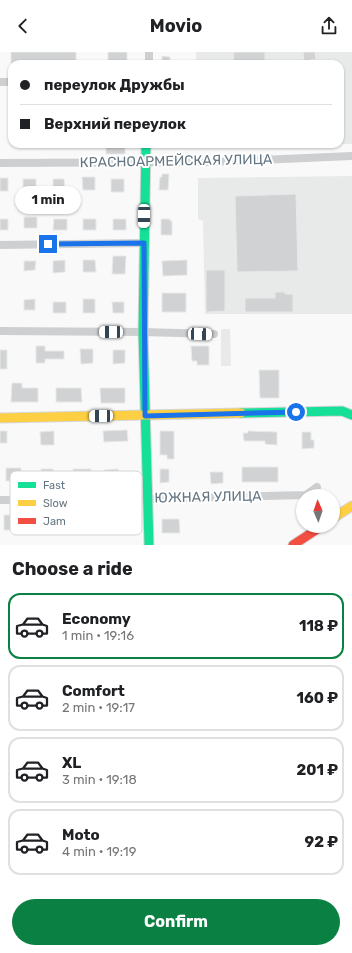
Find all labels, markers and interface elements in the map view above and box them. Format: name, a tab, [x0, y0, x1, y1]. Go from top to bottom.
icon: back	[12, 15, 34, 37]
text: Movio	[150, 15, 202, 37]
icon: share	[318, 15, 340, 37]
text: переулок Дружбы	[44, 76, 185, 94]
text: Верхний переулок	[44, 115, 186, 133]
street label: КРАСНОАРМЕЙСКАЯ УЛИЦА	[80, 150, 273, 171]
callout: 1 min	[15, 186, 81, 214]
text: 1 min	[31, 192, 65, 207]
car	[138, 204, 150, 228]
route end	[39, 235, 57, 253]
car	[99, 326, 123, 338]
car	[188, 328, 212, 340]
route start	[287, 403, 305, 421]
car	[89, 410, 113, 422]
legend	[10, 471, 142, 535]
text: Fast	[43, 479, 66, 492]
street label: ЮЖНАЯ УЛИЦА	[154, 488, 262, 506]
north arrow	[296, 489, 340, 533]
map controls	[296, 489, 340, 533]
text: Slow	[43, 497, 68, 510]
text: Jam	[43, 515, 66, 528]
text: Choose a ride	[12, 558, 133, 580]
icon: car	[14, 608, 50, 644]
text: Economy	[62, 610, 131, 628]
text: 118 ₽	[299, 617, 338, 635]
text: 1 min · 19:16	[62, 628, 134, 643]
icon: car	[14, 680, 50, 716]
text: Comfort	[62, 682, 125, 700]
text: 160 ₽	[297, 689, 338, 707]
text: 2 min · 19:17	[62, 700, 135, 715]
icon: car	[14, 752, 50, 788]
text: XL	[62, 754, 81, 772]
text: 201 ₽	[297, 761, 338, 779]
text: 3 min · 19:18	[62, 772, 137, 787]
icon: car	[14, 824, 50, 860]
text: Moto	[62, 826, 100, 844]
text: 92 ₽	[305, 833, 338, 851]
text: 4 min · 19:19	[62, 844, 136, 859]
button: Confirm	[12, 899, 340, 945]

